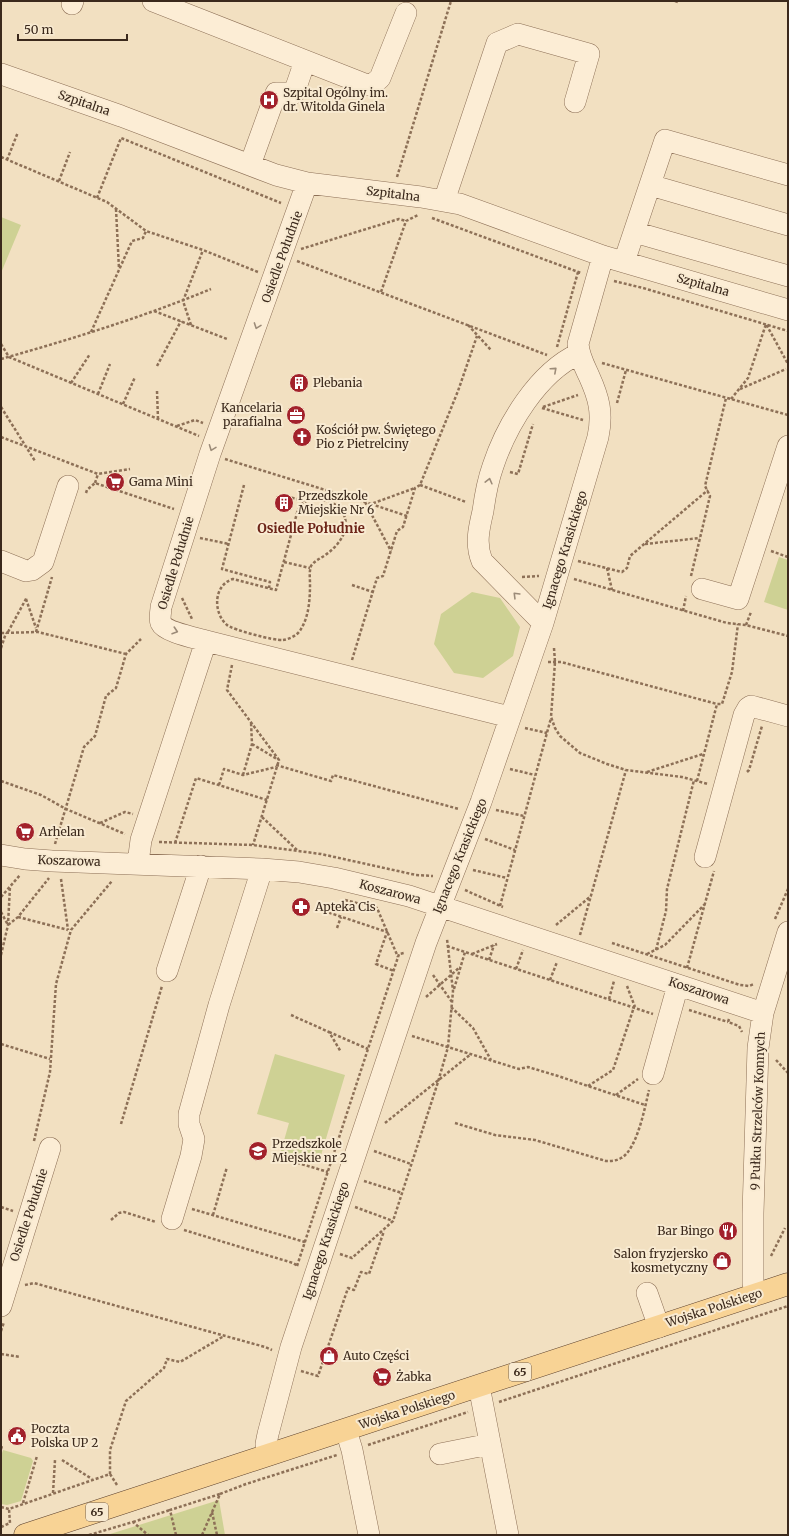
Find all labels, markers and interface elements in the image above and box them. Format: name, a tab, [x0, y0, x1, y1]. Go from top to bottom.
scale bar	[18, 16, 127, 42]
text: 50 m	[24, 22, 53, 37]
place label: Szpital Ogólny im. dr. Witolda Ginela	[283, 85, 388, 114]
street label: Szpitalna	[56, 87, 113, 119]
hospital icon: Szpital Ogólny im. dr. Witolda Ginela	[258, 89, 280, 111]
street label: Szpitalna	[365, 183, 421, 204]
street label: Osiedle Południe	[258, 209, 305, 305]
street label: Szpitalna	[675, 270, 732, 299]
one-way arrow	[253, 322, 262, 329]
one-way arrow	[549, 368, 556, 375]
building icon: Plebania	[288, 372, 310, 394]
place label: Plebania	[313, 375, 363, 390]
place label: Kancelaria parafialna	[221, 400, 283, 429]
office icon: Kancelaria parafialna	[285, 404, 307, 426]
place label: Kościół pw. Świętego Pio z Pietrelciny	[316, 422, 436, 451]
church icon: Kościół pw. Świętego Pio z Pietrelciny	[291, 426, 313, 448]
one-way arrow	[209, 444, 217, 451]
supermarket icon: Gama Mini	[104, 471, 126, 493]
place label: Gama Mini	[129, 474, 193, 489]
one-way arrow	[484, 478, 493, 485]
place label: Przedszkole Miejskie Nr 6	[298, 488, 374, 517]
street label: Ignacego Krasickiego	[539, 489, 590, 611]
building icon: Przedszkole Miejskie Nr 6	[273, 492, 295, 514]
street label: Osiedle Południe	[154, 514, 197, 611]
district label: Osiedle Południe	[257, 520, 365, 537]
one-way arrow	[513, 592, 521, 600]
one-way arrow	[171, 626, 178, 635]
street label: Ignacego Krasickiego	[430, 796, 490, 916]
supermarket icon: Arhelan	[14, 821, 36, 843]
place label: Arhelan	[38, 824, 85, 839]
street label: Koszarowa	[37, 852, 101, 869]
street label: Koszarowa	[358, 876, 423, 907]
pharmacy icon: Apteka Cis	[290, 896, 312, 918]
place label: Apteka Cis	[314, 899, 376, 914]
street label: Koszarowa	[667, 974, 732, 1008]
street label: 9 Pułku Strzelców Konnych	[747, 1031, 768, 1190]
place label: Przedszkole Miejskie nr 2	[272, 1136, 347, 1165]
school or university icon: Przedszkole Miejskie nr 2	[247, 1140, 269, 1162]
street label: Osiedle Południe	[6, 1167, 51, 1263]
street label: Ignacego Krasickiego	[299, 1180, 352, 1302]
restaurant icon: Bar Bingo	[717, 1220, 739, 1242]
place label: Bar Bingo	[657, 1223, 714, 1238]
place label: Salon fryzjersko kosmetyczny	[614, 1246, 708, 1275]
shop icon: Salon fryzjersko kosmetyczny	[711, 1250, 733, 1272]
street label: Wojska Polskiego	[663, 1285, 764, 1330]
shop icon: Auto Części	[318, 1345, 340, 1367]
place label: Auto Części	[342, 1348, 409, 1363]
road number: 65	[509, 1363, 531, 1381]
supermarket icon: Żabka	[371, 1366, 393, 1388]
place label: Żabka	[396, 1369, 432, 1384]
street label: Wojska Polskiego	[356, 1387, 457, 1432]
place label: Poczta Polska UP 2	[31, 1421, 98, 1450]
public building icon: Poczta Polska UP 2	[6, 1425, 28, 1447]
road number: 65	[86, 1503, 108, 1521]

